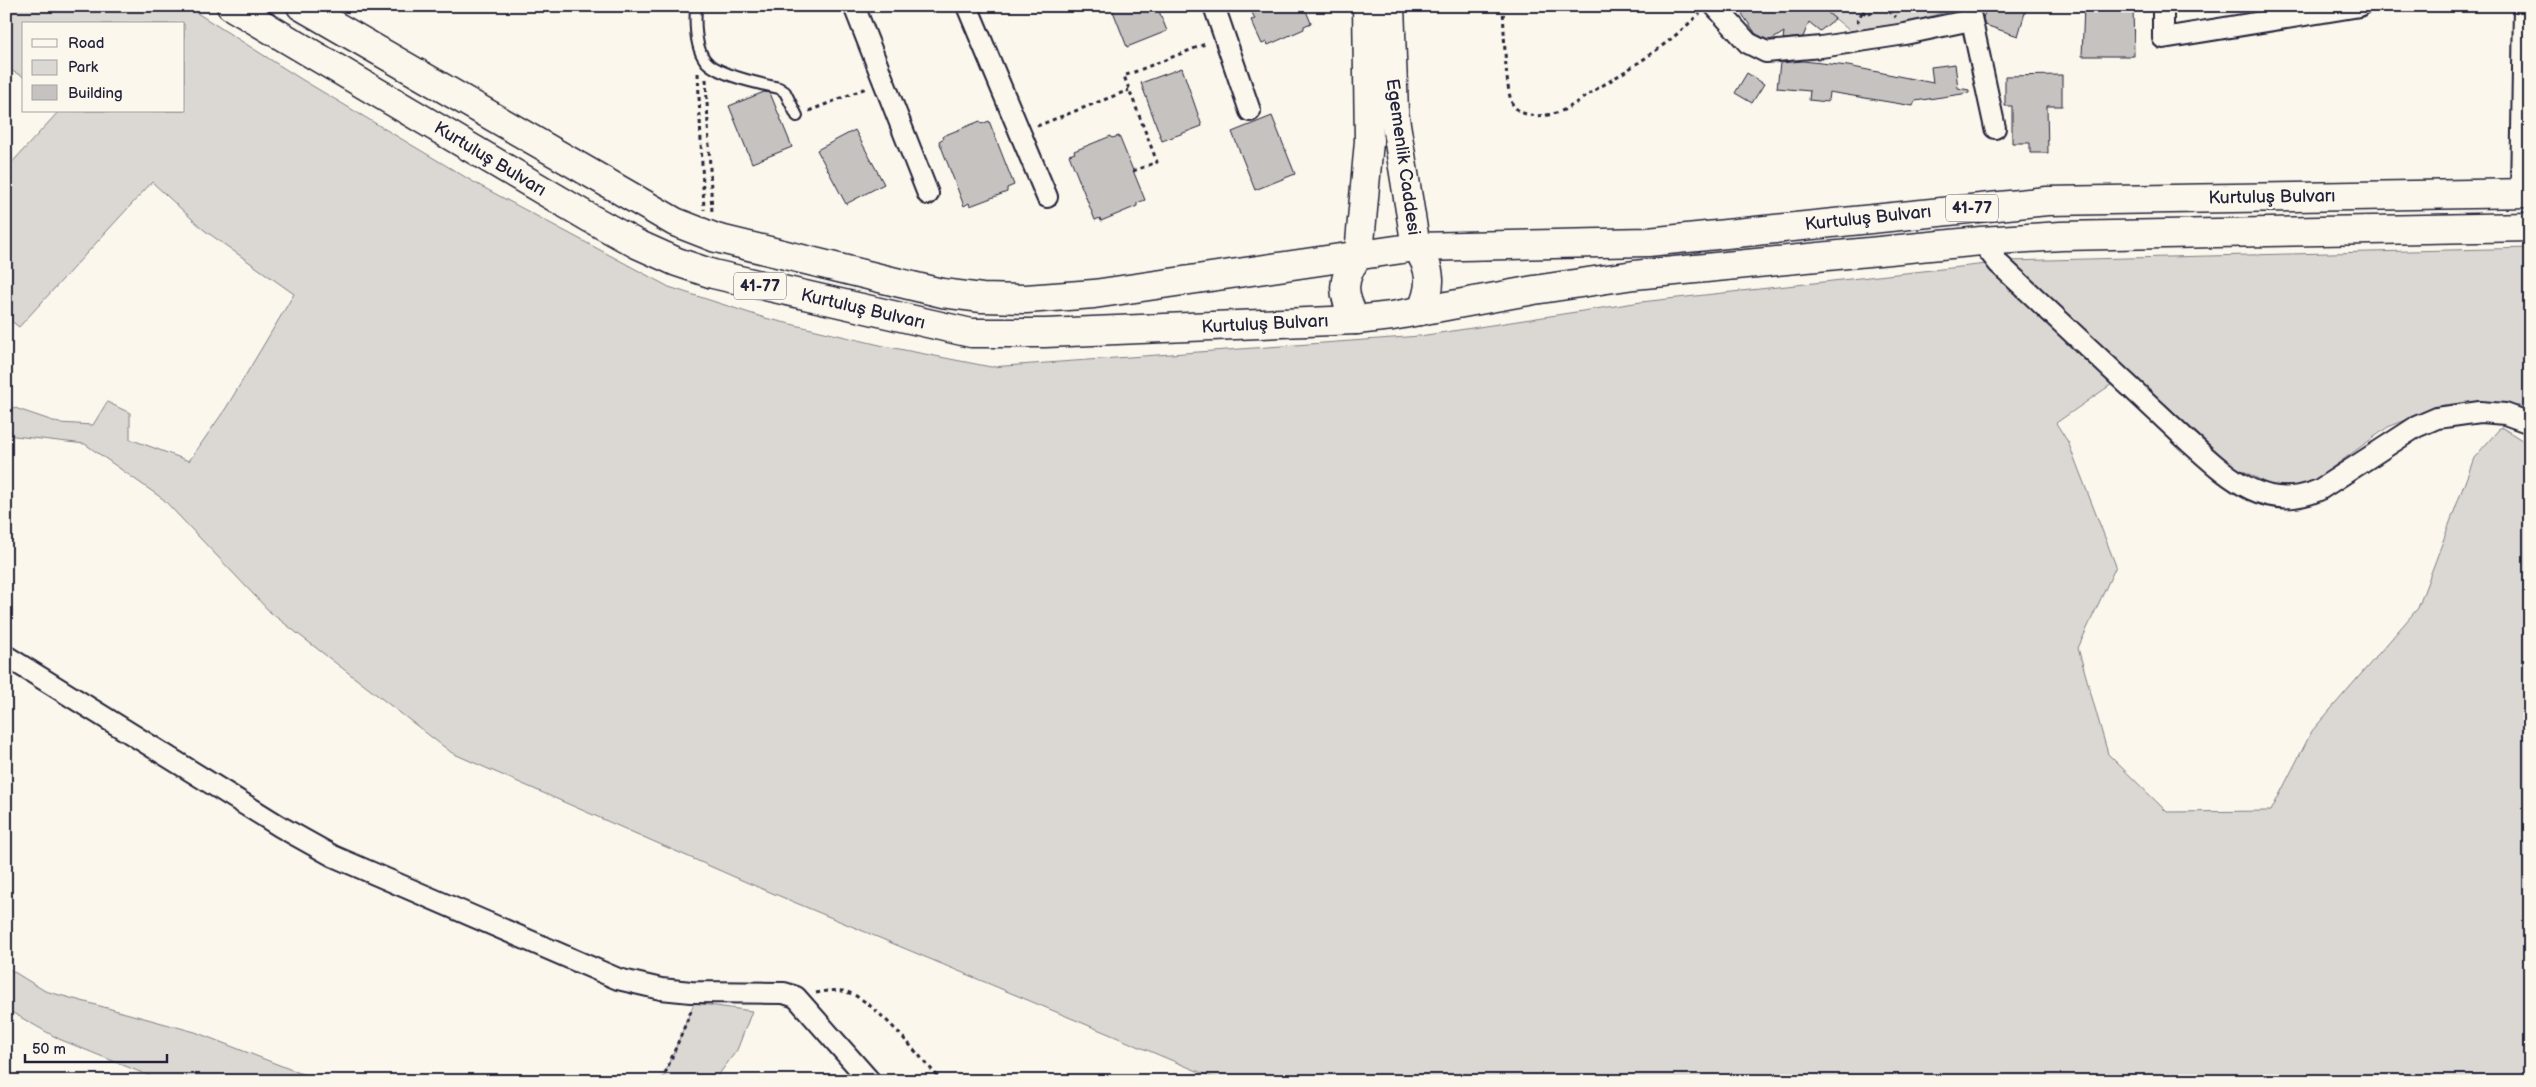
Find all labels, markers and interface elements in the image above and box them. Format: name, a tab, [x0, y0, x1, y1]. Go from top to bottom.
legend	[22, 22, 185, 112]
text: Road	[68, 34, 104, 53]
text: Park	[68, 58, 99, 77]
street label: Egemenlik Caddesi	[1382, 77, 1424, 237]
text: Building	[68, 84, 123, 103]
street label: Kurtuluş Bulvarı	[430, 117, 550, 201]
street label: Kurtuluş Bulvarı	[2208, 185, 2336, 209]
road number: 41-77	[1946, 194, 1998, 222]
street label: Kurtuluş Bulvarı	[1804, 201, 1932, 235]
road number: 41-77	[734, 272, 786, 300]
street label: Kurtuluş Bulvarı	[799, 284, 927, 334]
street label: Kurtuluş Bulvarı	[1201, 310, 1329, 338]
scale bar	[25, 1032, 168, 1064]
text: 50 m	[32, 1040, 66, 1059]

